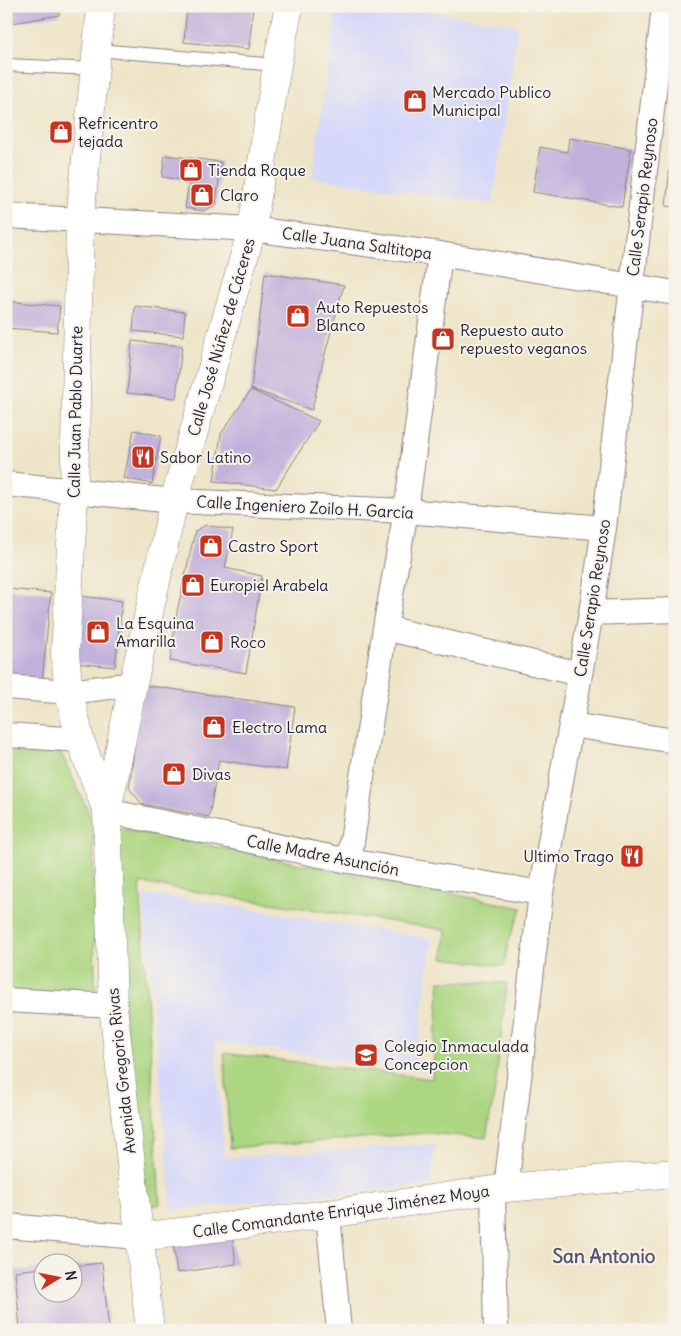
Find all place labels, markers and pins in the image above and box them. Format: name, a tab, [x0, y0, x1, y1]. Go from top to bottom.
place label: Mercado Publico Municipal	[432, 82, 551, 120]
shop icon: Mercado Publico Municipal	[402, 88, 428, 114]
place label: Refricentro tejada	[78, 113, 158, 151]
shop icon: Refricentro tejada	[48, 119, 74, 145]
shop icon: Tienda Roque	[178, 157, 204, 183]
place label: Tienda Roque	[208, 160, 306, 180]
shop icon: Claro	[189, 182, 215, 208]
place label: Claro	[220, 185, 259, 205]
place label: Auto Repuestos Blanco	[316, 297, 428, 335]
shop icon: Auto Repuestos Blanco	[285, 303, 311, 329]
place label: Repuesto auto repuesto veganos	[460, 320, 587, 358]
shop icon: Repuesto auto repuesto veganos	[430, 326, 456, 352]
restaurant icon: Sabor Latino	[130, 444, 156, 470]
place label: Sabor Latino	[160, 447, 251, 467]
shop icon: Castro Sport	[198, 533, 224, 559]
place label: Castro Sport	[228, 536, 319, 556]
shop icon: Europiel Arabela	[180, 572, 206, 598]
place label: Europiel Arabela	[210, 575, 329, 595]
place label: La Esquina Amarilla	[116, 613, 194, 651]
shop icon: La Esquina Amarilla	[85, 619, 111, 645]
shop icon: Roco	[199, 629, 225, 655]
place label: Roco	[230, 632, 266, 652]
shop icon: Electro Lama	[201, 714, 227, 740]
place label: Electro Lama	[232, 717, 327, 737]
shop icon: Divas	[161, 761, 187, 787]
place label: Divas	[192, 764, 231, 784]
restaurant icon: Ultimo Trago	[619, 843, 645, 869]
place label: Ultimo Trago	[523, 846, 614, 866]
place label: Colegio Inmaculada Concepcion	[384, 1036, 529, 1074]
school or university icon: Colegio Inmaculada Concepcion	[353, 1042, 379, 1068]

